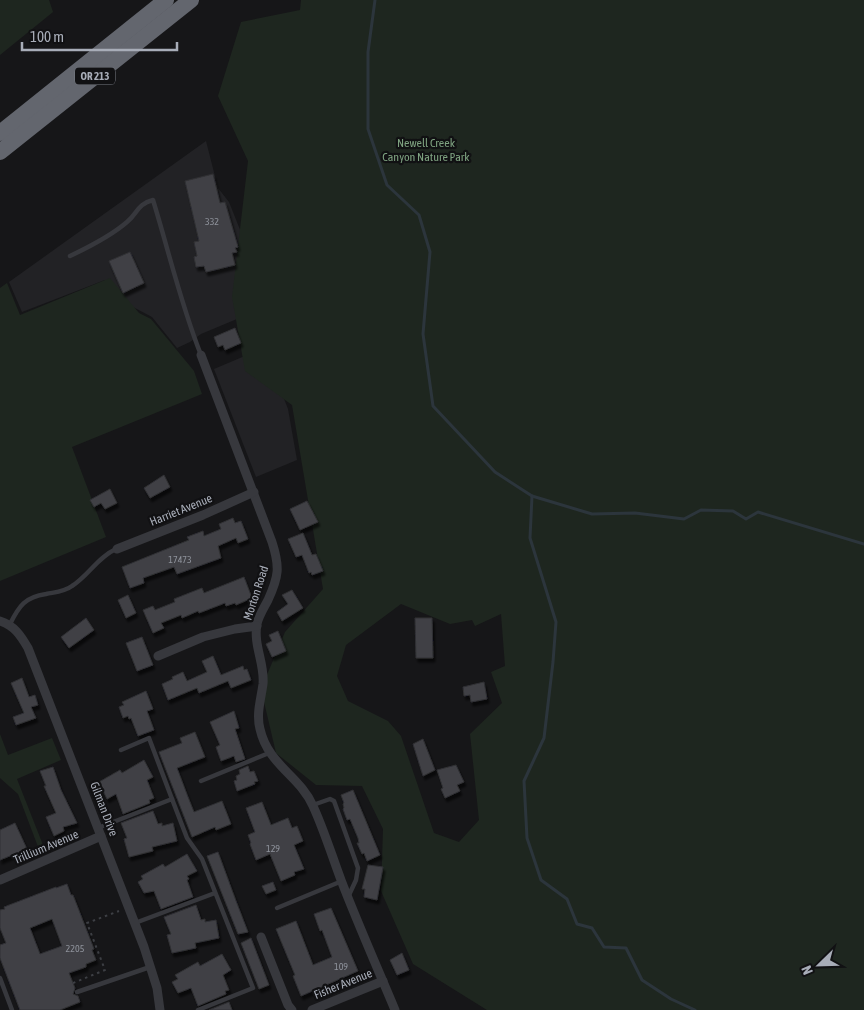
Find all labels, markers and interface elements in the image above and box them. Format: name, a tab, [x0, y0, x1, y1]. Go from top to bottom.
scale bar	[22, 20, 178, 52]
text: 100 m	[30, 28, 64, 45]
road number: OR 213	[75, 68, 115, 84]
park label: Newell Creek Canyon Nature Park	[382, 136, 470, 164]
house number: 332	[205, 216, 219, 227]
street label: Harriet Avenue	[148, 491, 214, 529]
house number: 17473	[168, 554, 192, 565]
street label: Morton Road	[241, 564, 271, 622]
street label: Gilman Drive	[87, 780, 121, 838]
street label: Trillium Avenue	[11, 827, 81, 867]
house number: 129	[266, 843, 280, 854]
north arrow	[794, 940, 844, 990]
house number: 2205	[66, 943, 85, 954]
house number: 109	[334, 961, 348, 972]
text: N	[798, 963, 816, 977]
street label: Fisher Avenue	[312, 966, 374, 1002]

